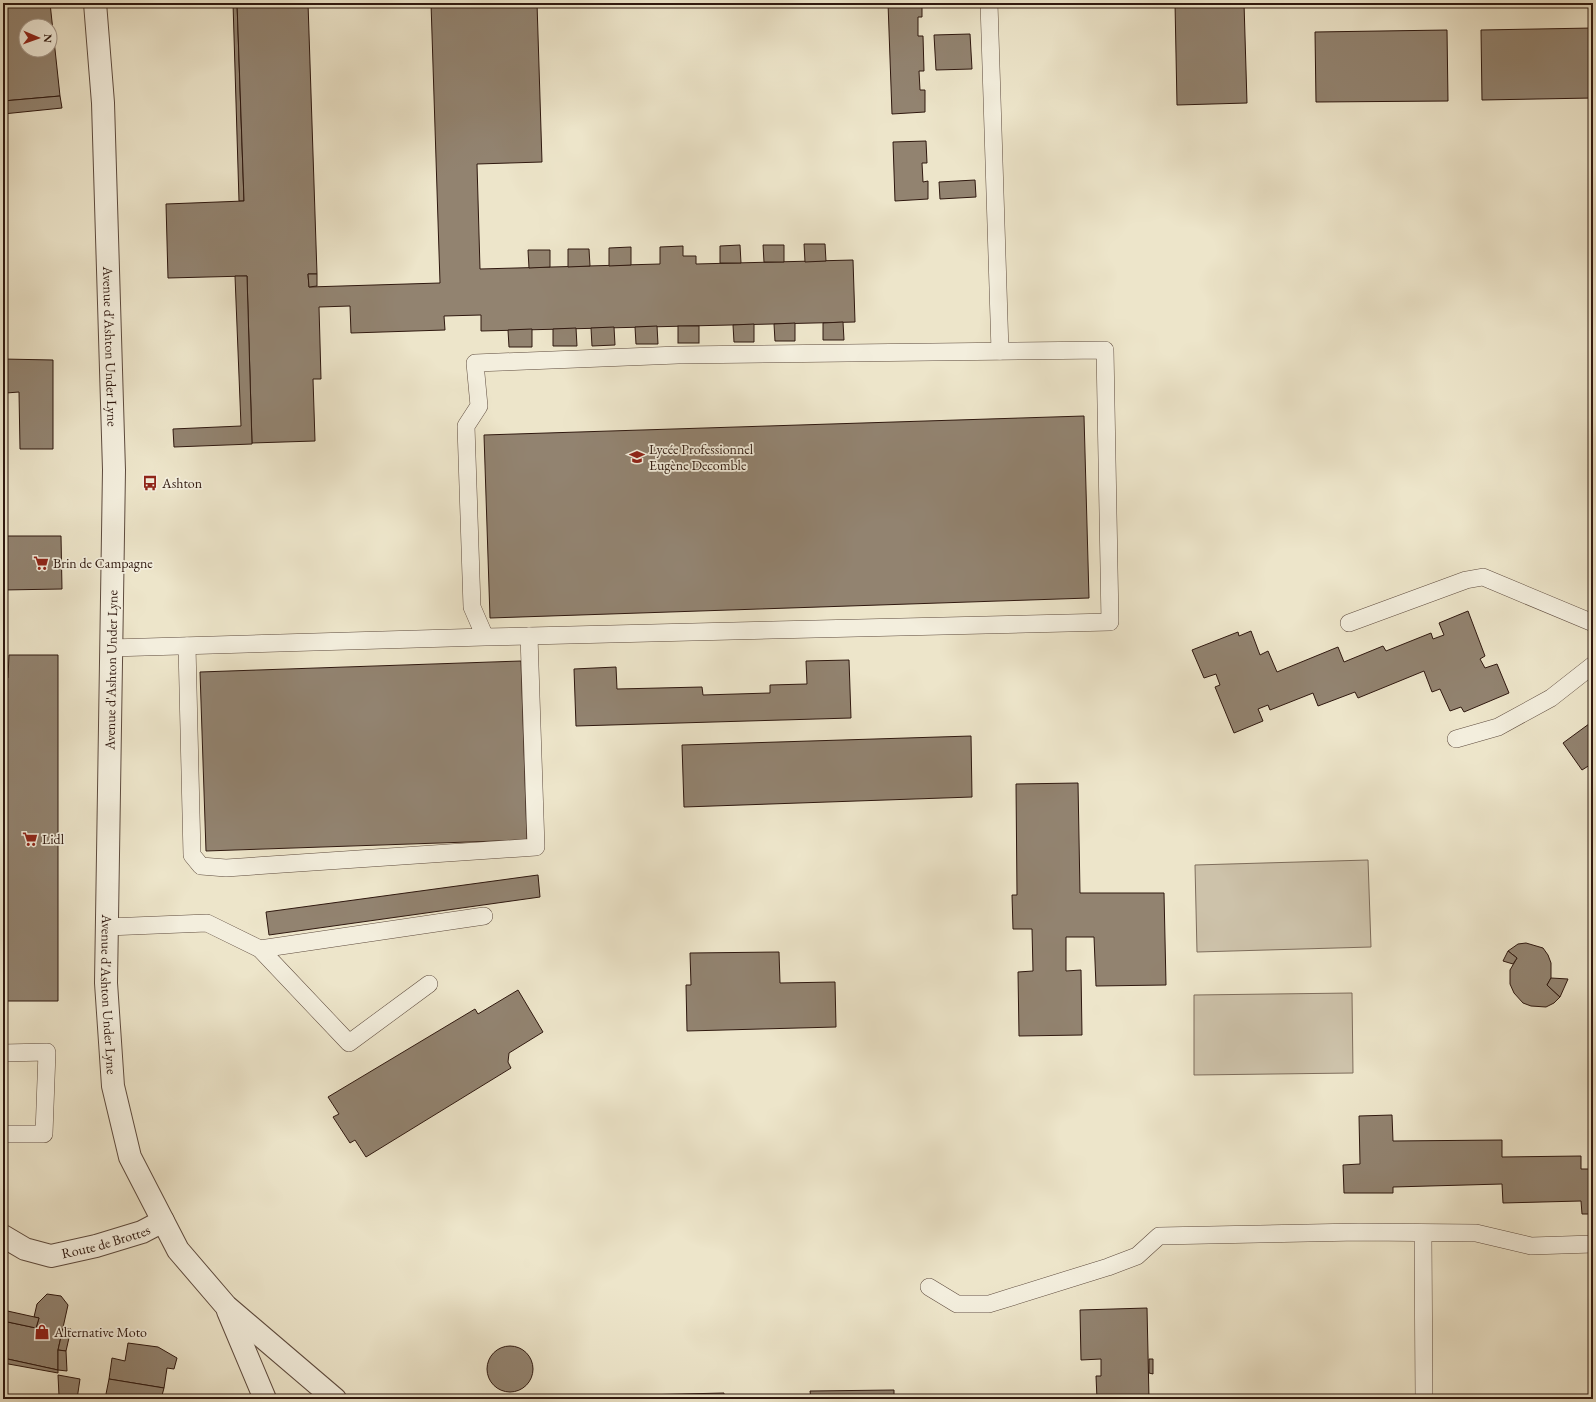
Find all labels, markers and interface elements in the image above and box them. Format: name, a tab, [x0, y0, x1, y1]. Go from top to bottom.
north arrow	[18, 18, 58, 58]
text: N	[41, 34, 55, 43]
street label: Avenue d'Ashton Under Lyne	[99, 265, 122, 427]
place label: Lycée Professionnel Eugène Decomble	[649, 440, 754, 474]
school or university icon: Lycée Professionnel Eugène Decomble	[628, 448, 646, 466]
bus stop icon: Ashton	[141, 474, 159, 492]
place label: Ashton	[161, 474, 203, 492]
supermarket icon: Brin de Campagne	[32, 554, 50, 572]
place label: Brin de Campagne	[53, 554, 153, 572]
street label: Avenue d'Ashton Under Lyne	[101, 589, 121, 751]
supermarket icon: Lidl	[21, 830, 39, 848]
place label: Lidl	[42, 830, 65, 848]
street label: Avenue d'Ashton Under Lyne	[97, 913, 121, 1076]
street label: Route de Brottes	[60, 1220, 154, 1262]
shop icon: Alternative Moto	[33, 1323, 51, 1341]
place label: Alternative Moto	[53, 1323, 147, 1341]

